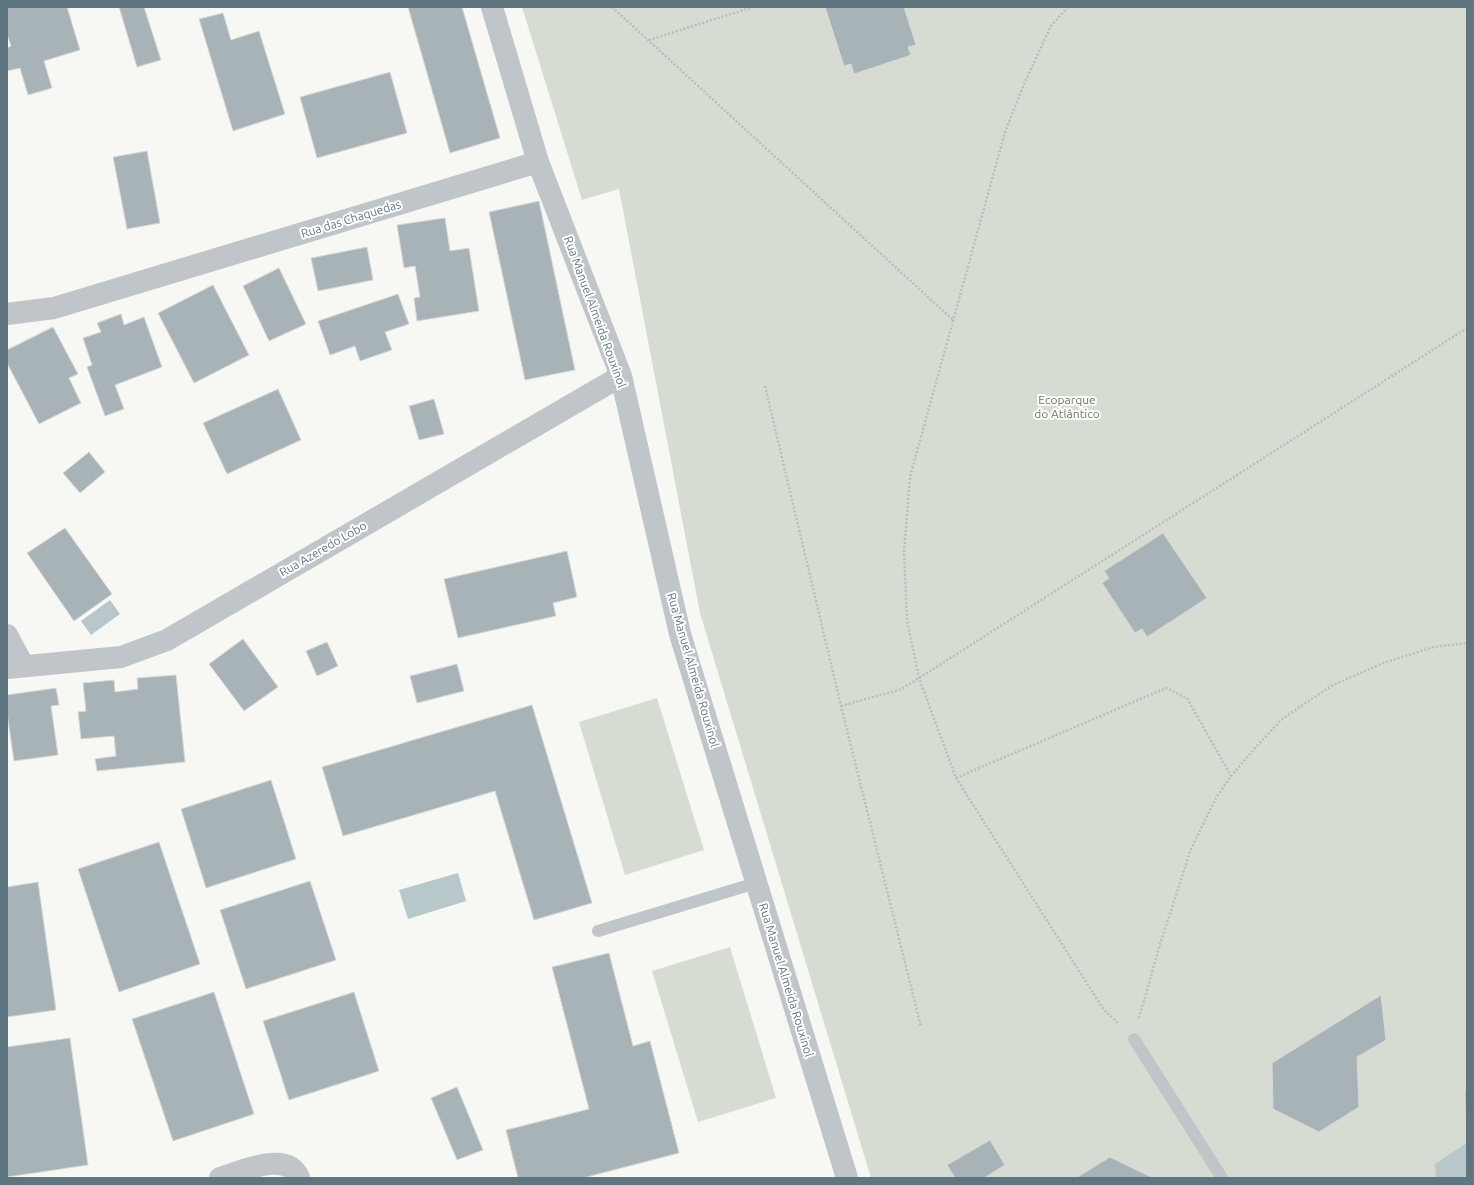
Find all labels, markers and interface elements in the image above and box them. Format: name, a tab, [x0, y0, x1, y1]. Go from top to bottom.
street label: Rua das Chaquedas	[299, 197, 402, 240]
street label: Rua Manuel Almeida Rouxinol	[562, 234, 629, 389]
park label: Ecoparque do Atlântico	[1034, 393, 1100, 420]
street label: Rua Azeredo Lobo	[277, 518, 369, 579]
street label: Rua Manuel Almeida Rouxinol	[665, 591, 722, 749]
street label: Rua Manuel Almeida Rouxinol	[757, 901, 816, 1058]

